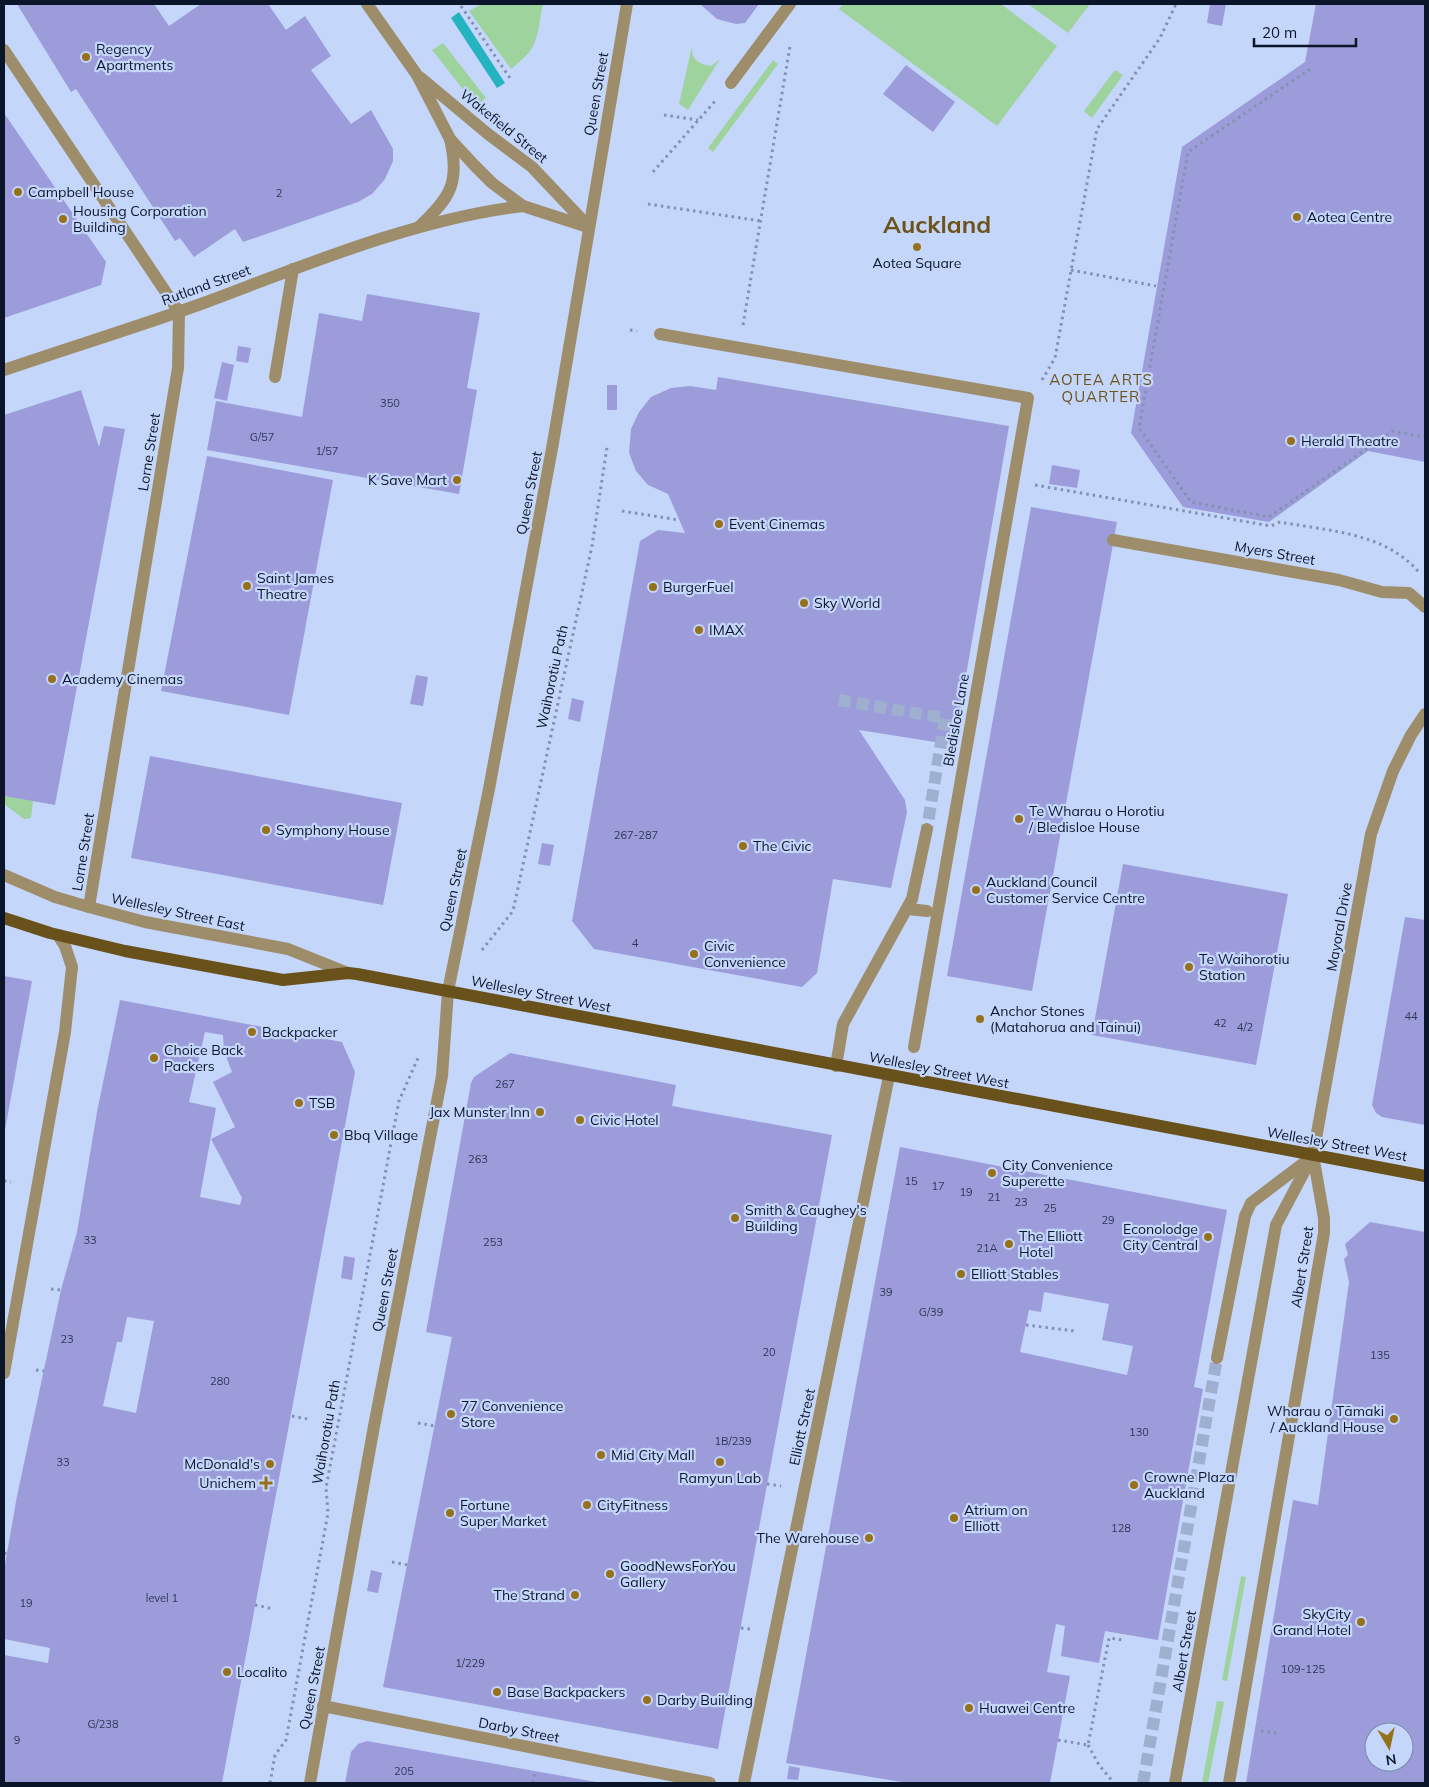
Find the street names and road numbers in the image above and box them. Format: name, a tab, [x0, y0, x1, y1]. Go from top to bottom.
street label: Queen Street	[580, 51, 612, 137]
street label: Wakefield Street	[457, 85, 552, 167]
street label: Rutland Street	[159, 261, 253, 309]
street label: Lorne Street	[134, 412, 164, 492]
street label: Queen Street	[512, 450, 546, 536]
street label: Myers Street	[1233, 537, 1317, 569]
street label: Waihorotiu Path	[532, 623, 572, 731]
street label: Bledisloe Lane	[939, 672, 973, 768]
street label: Lorne Street	[68, 812, 98, 892]
street label: Queen Street	[435, 847, 471, 933]
street label: Mayoral Drive	[1322, 881, 1356, 973]
street label: Wellesley Street East	[110, 889, 247, 935]
street label: Wellesley Street West	[470, 972, 613, 1016]
street label: Wellesley Street West	[868, 1048, 1011, 1092]
street label: Wellesley Street West	[1265, 1123, 1409, 1165]
street label: Albert Street	[1287, 1225, 1317, 1309]
street label: Queen Street	[368, 1247, 402, 1333]
street label: Waihorotiu Path	[308, 1378, 344, 1486]
street label: Elliott Street	[785, 1387, 819, 1467]
street label: Albert Street	[1168, 1609, 1200, 1693]
street label: Queen Street	[295, 1645, 329, 1731]
street label: Darby Street	[477, 1713, 561, 1747]

